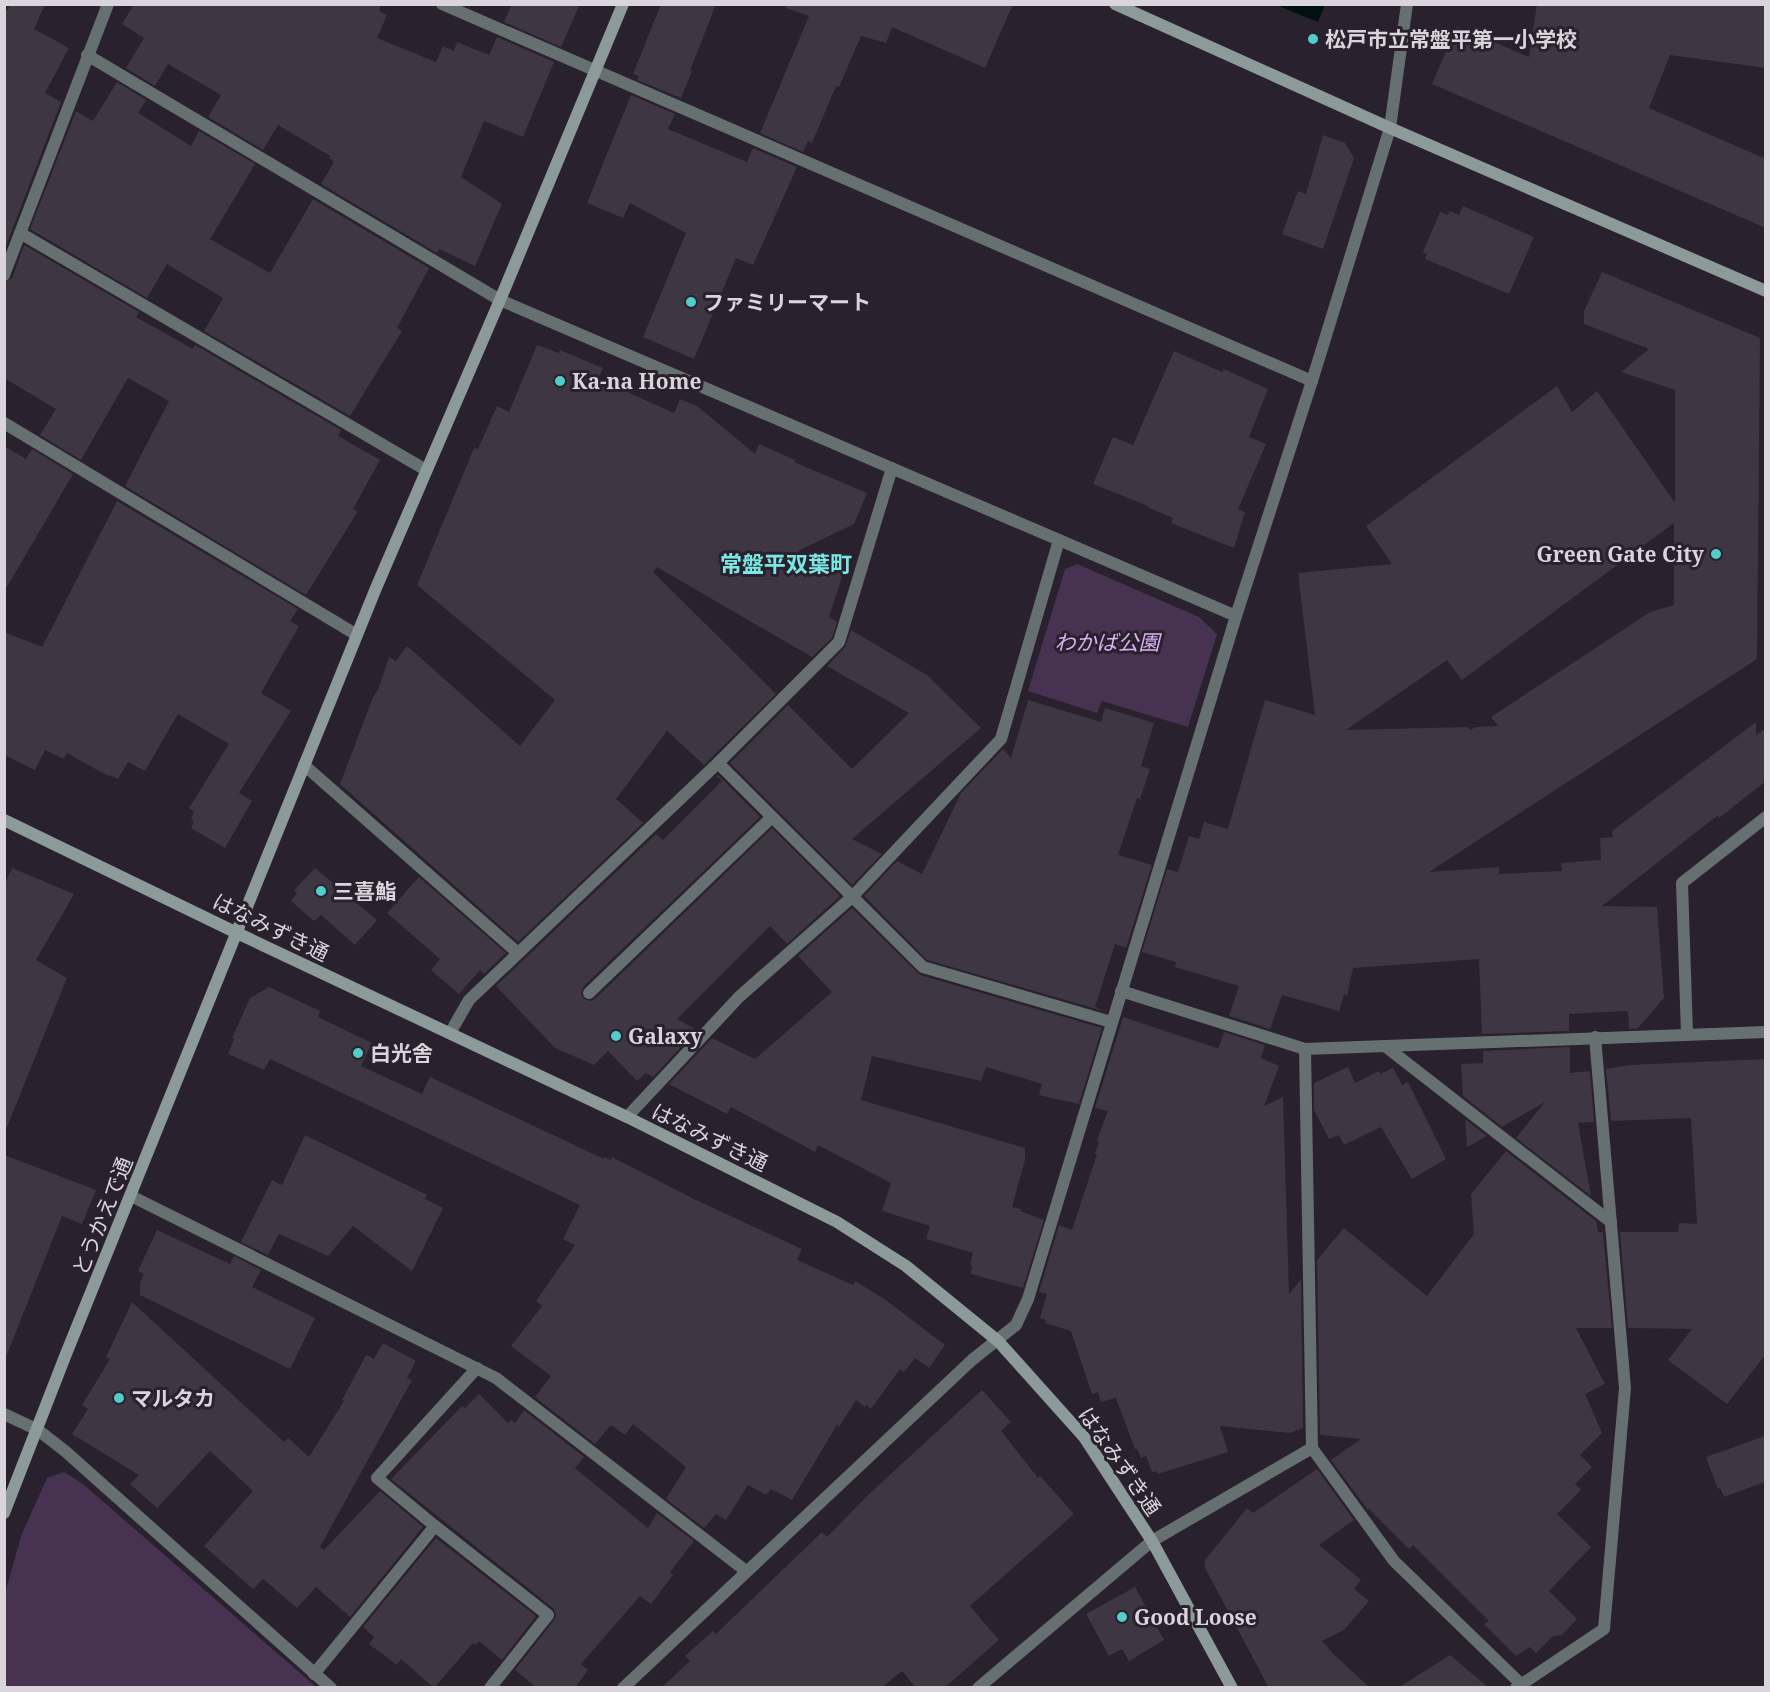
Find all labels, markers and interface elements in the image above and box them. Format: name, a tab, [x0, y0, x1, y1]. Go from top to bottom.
place label: 松戸市立常盤平第一小学校	[1325, 25, 1577, 53]
marker: 松戸市立常盤平第一小学校	[1306, 32, 1320, 46]
place label: ファミリーマート	[703, 288, 871, 316]
marker: ファミリーマート	[684, 295, 698, 309]
place label: Ka-na Home	[572, 367, 701, 395]
marker: Ka-na Home	[553, 374, 567, 388]
place label: Green Gate City	[1537, 540, 1705, 568]
marker: Green Gate City	[1709, 547, 1723, 561]
district label: 常盤平双葉町	[720, 548, 852, 578]
park label: わかば公園	[1055, 628, 1162, 656]
place label: 三喜鮨	[333, 877, 396, 905]
marker: 三喜鮨	[314, 884, 328, 898]
street label: はなみずき通	[208, 887, 334, 967]
place label: Galaxy	[628, 1022, 703, 1050]
marker: Galaxy	[609, 1029, 623, 1043]
place label: 白光舎	[370, 1039, 433, 1067]
marker: 白光舎	[351, 1046, 365, 1060]
street label: はなみずき通	[647, 1097, 773, 1177]
street label: とうかえで通	[66, 1153, 138, 1279]
place label: マルタカ	[131, 1384, 215, 1412]
marker: マルタカ	[112, 1391, 126, 1405]
street label: はなみずき通	[1072, 1401, 1168, 1521]
place label: Good Loose	[1134, 1603, 1257, 1631]
marker: Good Loose	[1115, 1610, 1129, 1624]

